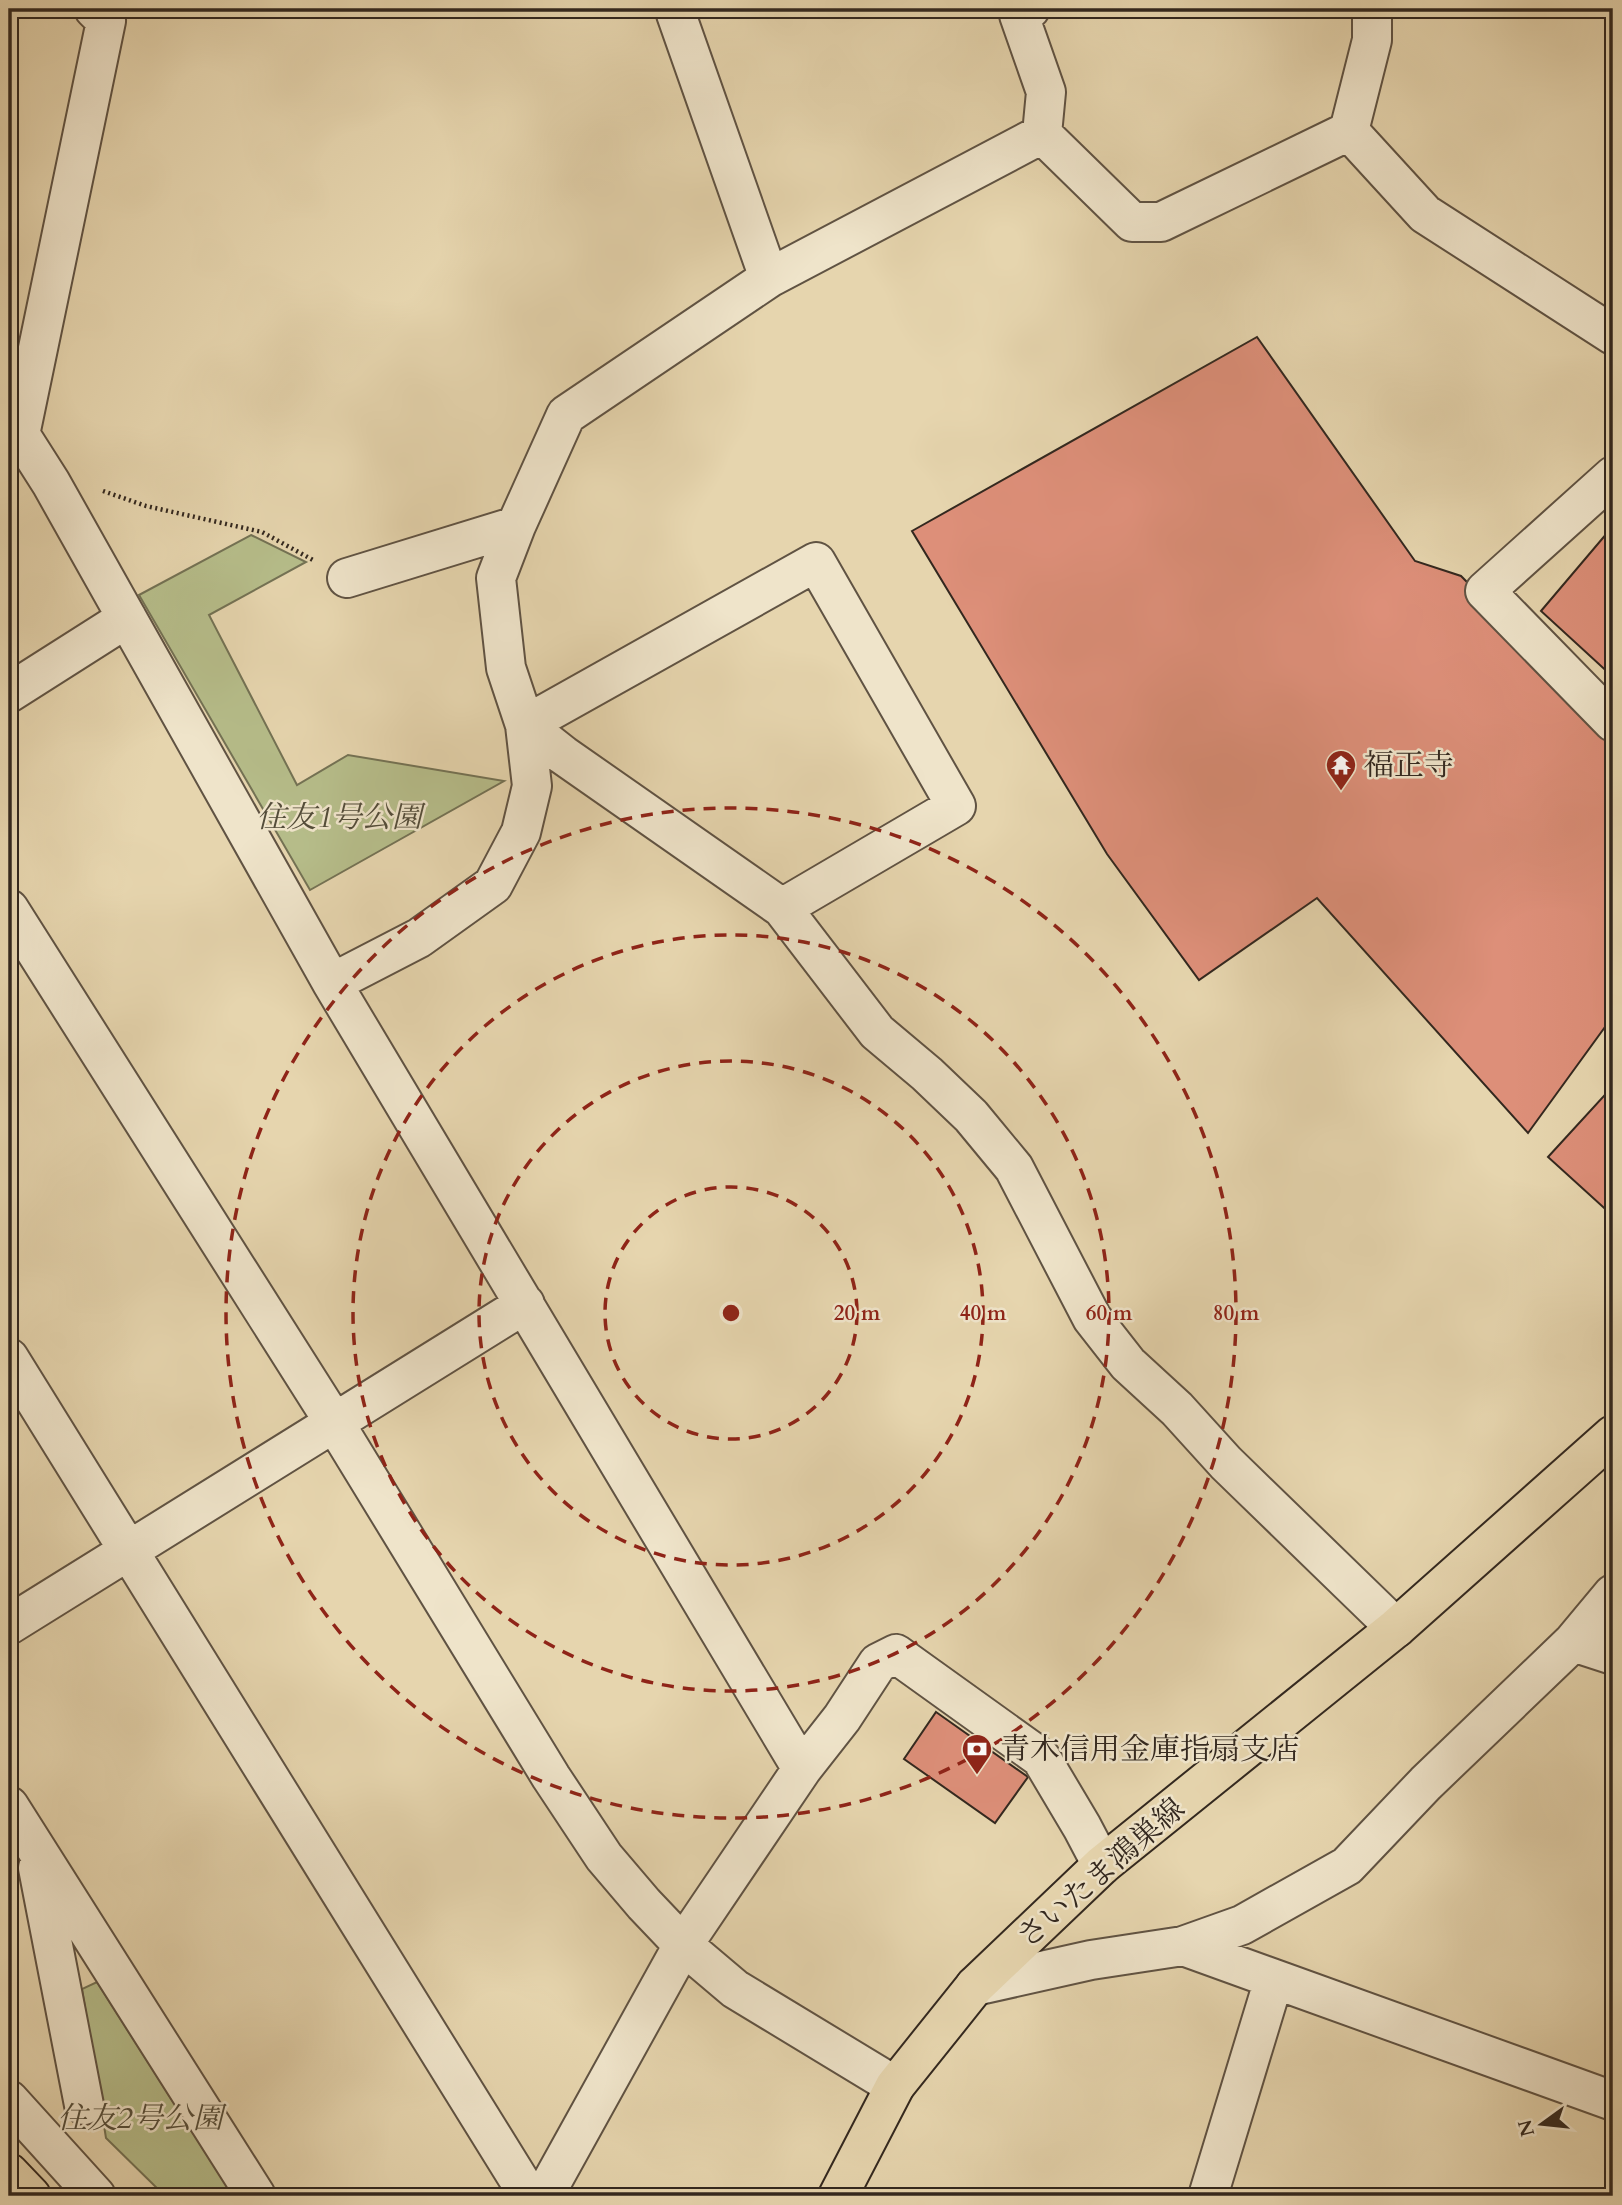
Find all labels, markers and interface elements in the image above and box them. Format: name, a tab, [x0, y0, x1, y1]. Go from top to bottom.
place label: 福正寺	[1364, 745, 1454, 786]
temple icon: 福正寺	[1324, 748, 1358, 792]
park label: 住友1号公園	[256, 797, 427, 838]
text: 20 m	[834, 1299, 881, 1328]
text: 40 m	[960, 1299, 1007, 1328]
text: 60 m	[1086, 1299, 1133, 1328]
text: 80 m	[1213, 1299, 1260, 1328]
centre of rings	[719, 1301, 743, 1325]
place label: 青木信用金庫指扇支店	[1000, 1729, 1300, 1770]
bank icon: 青木信用金庫指扇支店	[960, 1732, 994, 1776]
street label: さいたま鴻巣線	[1008, 1789, 1194, 1957]
north arrow	[1506, 2090, 1576, 2160]
park label: 住友2号公園	[57, 2098, 228, 2139]
text: N	[1512, 2116, 1541, 2139]

